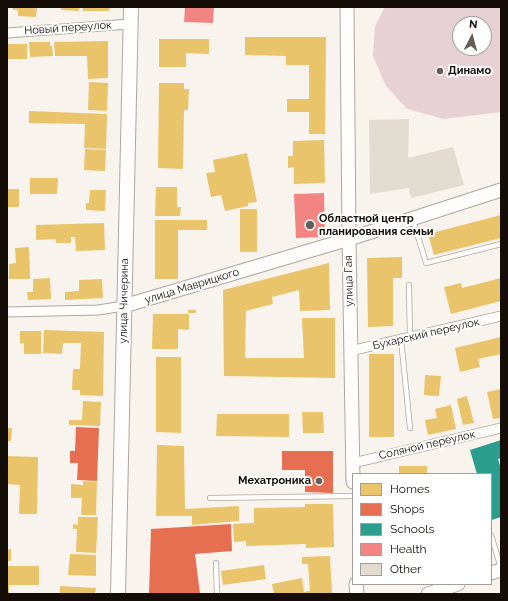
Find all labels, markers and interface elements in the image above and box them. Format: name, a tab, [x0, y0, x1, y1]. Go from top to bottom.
north arrow	[452, 16, 492, 56]
street label: Новый переулок	[24, 18, 112, 38]
text: N	[468, 18, 478, 31]
place label: Динамо	[448, 64, 491, 78]
marker: Динамо	[435, 66, 445, 76]
place label: Областной центр планирования семьи	[319, 212, 433, 238]
marker: Областной центр планирования семьи	[304, 219, 316, 231]
street label: улица Гая	[342, 255, 356, 307]
street label: улица Чичерина	[117, 258, 131, 344]
street label: улица Маврицкого	[143, 265, 241, 307]
street label: Бухарский переулок	[371, 315, 481, 353]
street label: Соляной переулок	[377, 427, 477, 463]
legend	[352, 473, 492, 585]
place label: Мехатроника	[238, 474, 311, 488]
marker: Мехатроника	[314, 476, 324, 486]
text: Homes	[390, 482, 430, 496]
text: Shops	[390, 502, 425, 516]
text: Schools	[390, 522, 434, 536]
text: Health	[390, 542, 427, 556]
text: Other	[390, 562, 421, 576]

